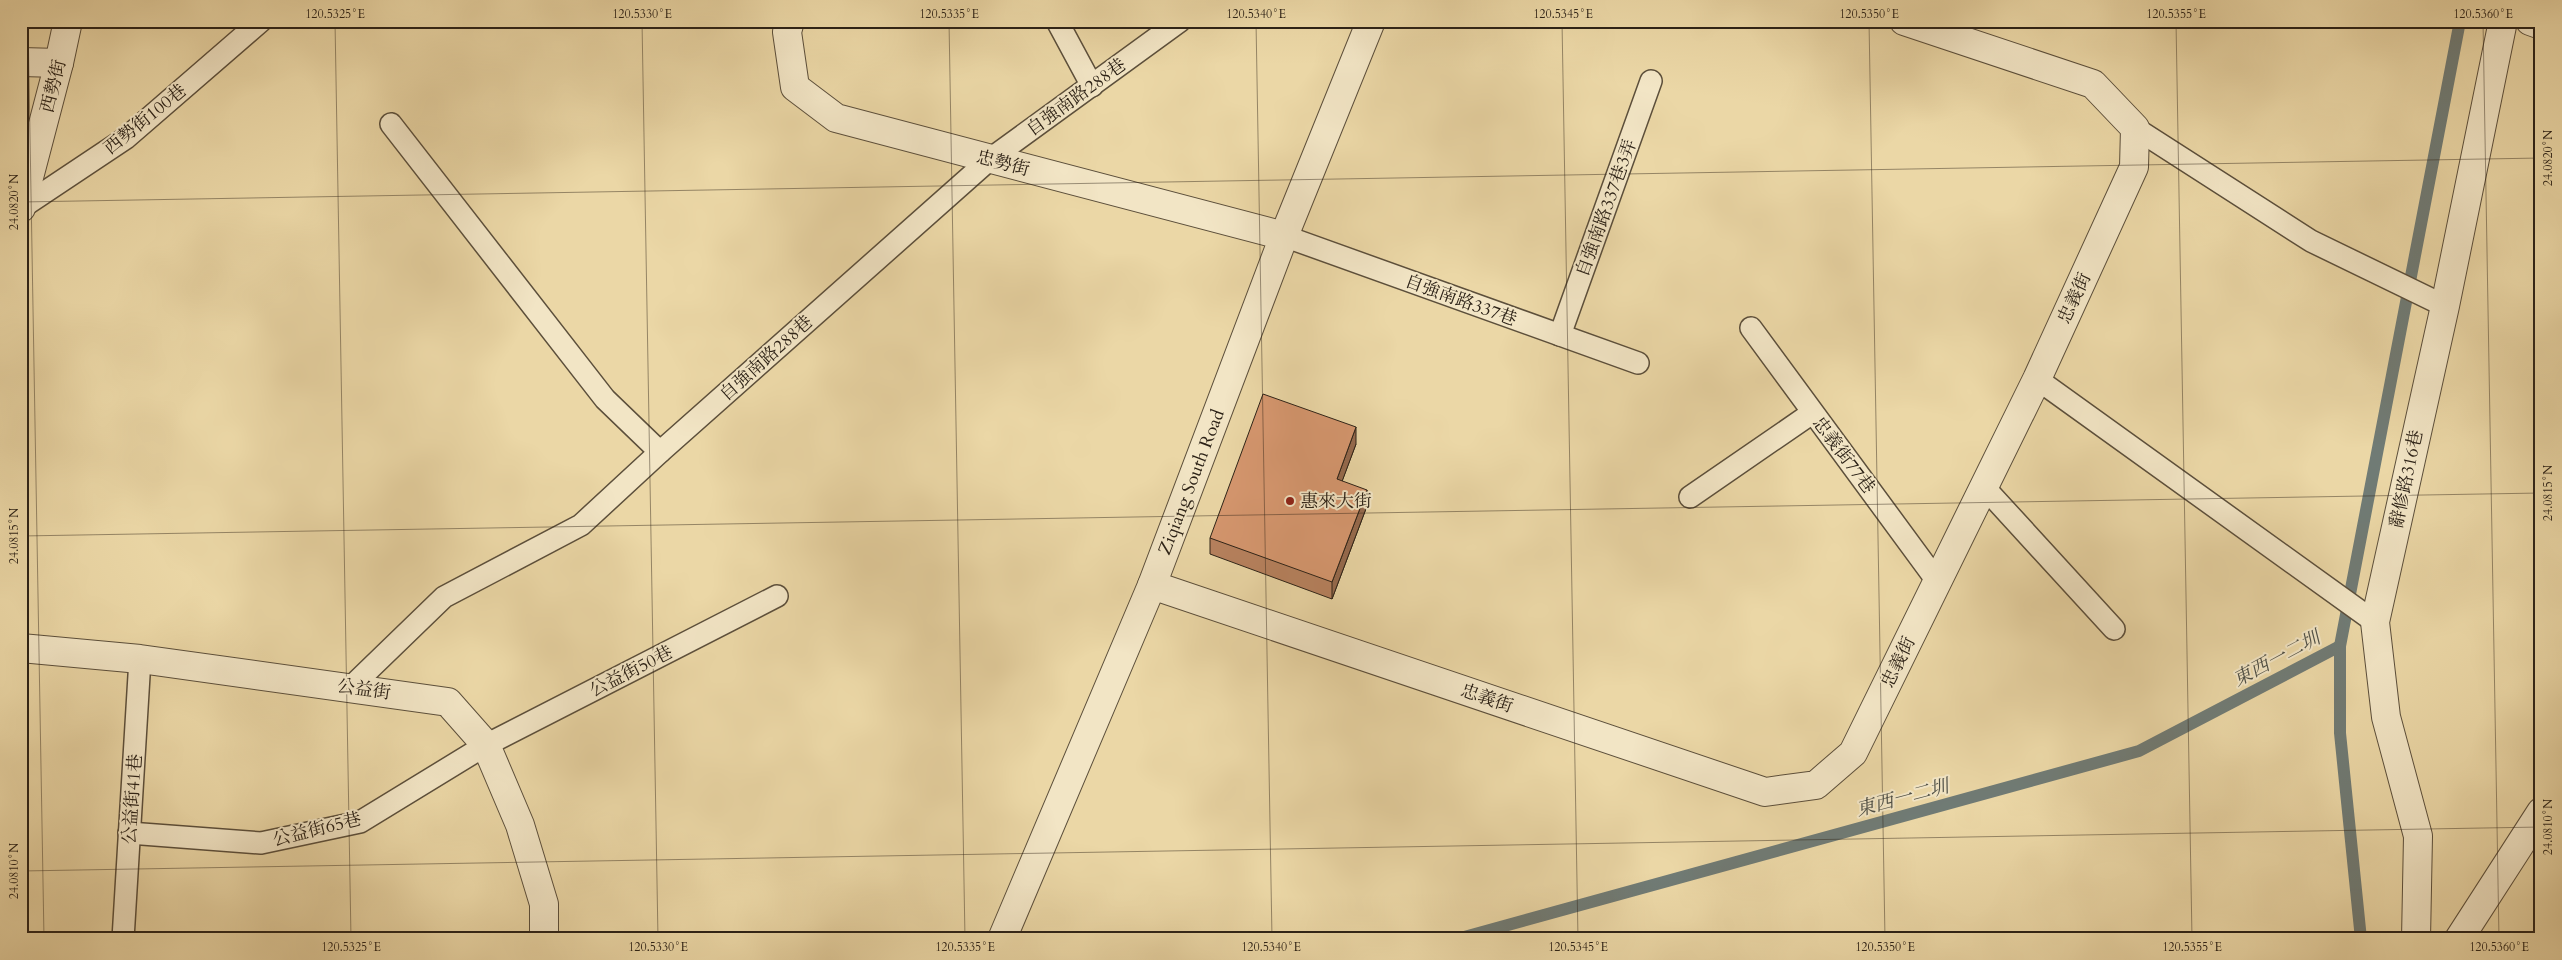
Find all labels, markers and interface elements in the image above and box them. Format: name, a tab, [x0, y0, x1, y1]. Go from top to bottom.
text: 120.5325°E	[305, 6, 365, 22]
text: 120.5330°E	[612, 6, 672, 22]
text: 120.5335°E	[919, 6, 979, 22]
text: 120.5340°E	[1226, 6, 1286, 22]
text: 120.5345°E	[1533, 6, 1593, 22]
text: 120.5350°E	[1839, 6, 1899, 22]
text: 120.5355°E	[2146, 6, 2206, 22]
text: 120.5360°E	[2453, 6, 2513, 22]
street label: 自強南路288巷	[1021, 53, 1131, 142]
street label: 西勢街	[35, 57, 72, 115]
street label: 西勢街100巷	[99, 78, 192, 160]
text: 24.0820°N	[2540, 129, 2556, 186]
street label: 自強南路337巷3弄	[1570, 136, 1643, 281]
street label: 忠勢街	[974, 144, 1032, 183]
text: 24.0820°N	[6, 173, 22, 230]
street label: 忠義街	[2052, 268, 2097, 328]
street label: 自強南路337巷	[1401, 269, 1520, 332]
street label: 自強南路288巷	[714, 310, 818, 407]
street label: Ziqiang South Road	[1152, 405, 1231, 559]
street label: 忠義街77巷	[1806, 412, 1881, 499]
street label: 辭修路316巷	[2384, 428, 2429, 530]
text: 24.0815°N	[2540, 464, 2556, 521]
place label: 惠來大街	[1300, 489, 1372, 514]
marker: 惠來大街	[1284, 495, 1296, 507]
text: 24.0815°N	[6, 507, 22, 564]
water label: 東西一二圳	[2228, 624, 2327, 693]
street label: 忠義街	[1875, 632, 1922, 692]
street label: 公益街50巷	[585, 640, 677, 703]
street label: 公益街	[335, 673, 392, 706]
street label: 忠義街	[1457, 678, 1516, 719]
street label: 公益街41巷	[117, 753, 148, 845]
water label: 東西一二圳	[1853, 772, 1954, 823]
text: 24.0810°N	[2540, 798, 2556, 855]
street label: 公益街65巷	[270, 806, 364, 853]
text: 24.0810°N	[6, 842, 22, 899]
text: 120.5325°E	[321, 939, 381, 955]
text: 120.5330°E	[628, 939, 688, 955]
text: 120.5335°E	[935, 939, 995, 955]
text: 120.5340°E	[1241, 939, 1301, 955]
text: 120.5345°E	[1548, 939, 1608, 955]
text: 120.5350°E	[1855, 939, 1915, 955]
text: 120.5355°E	[2162, 939, 2222, 955]
text: 120.5360°E	[2469, 939, 2529, 955]

